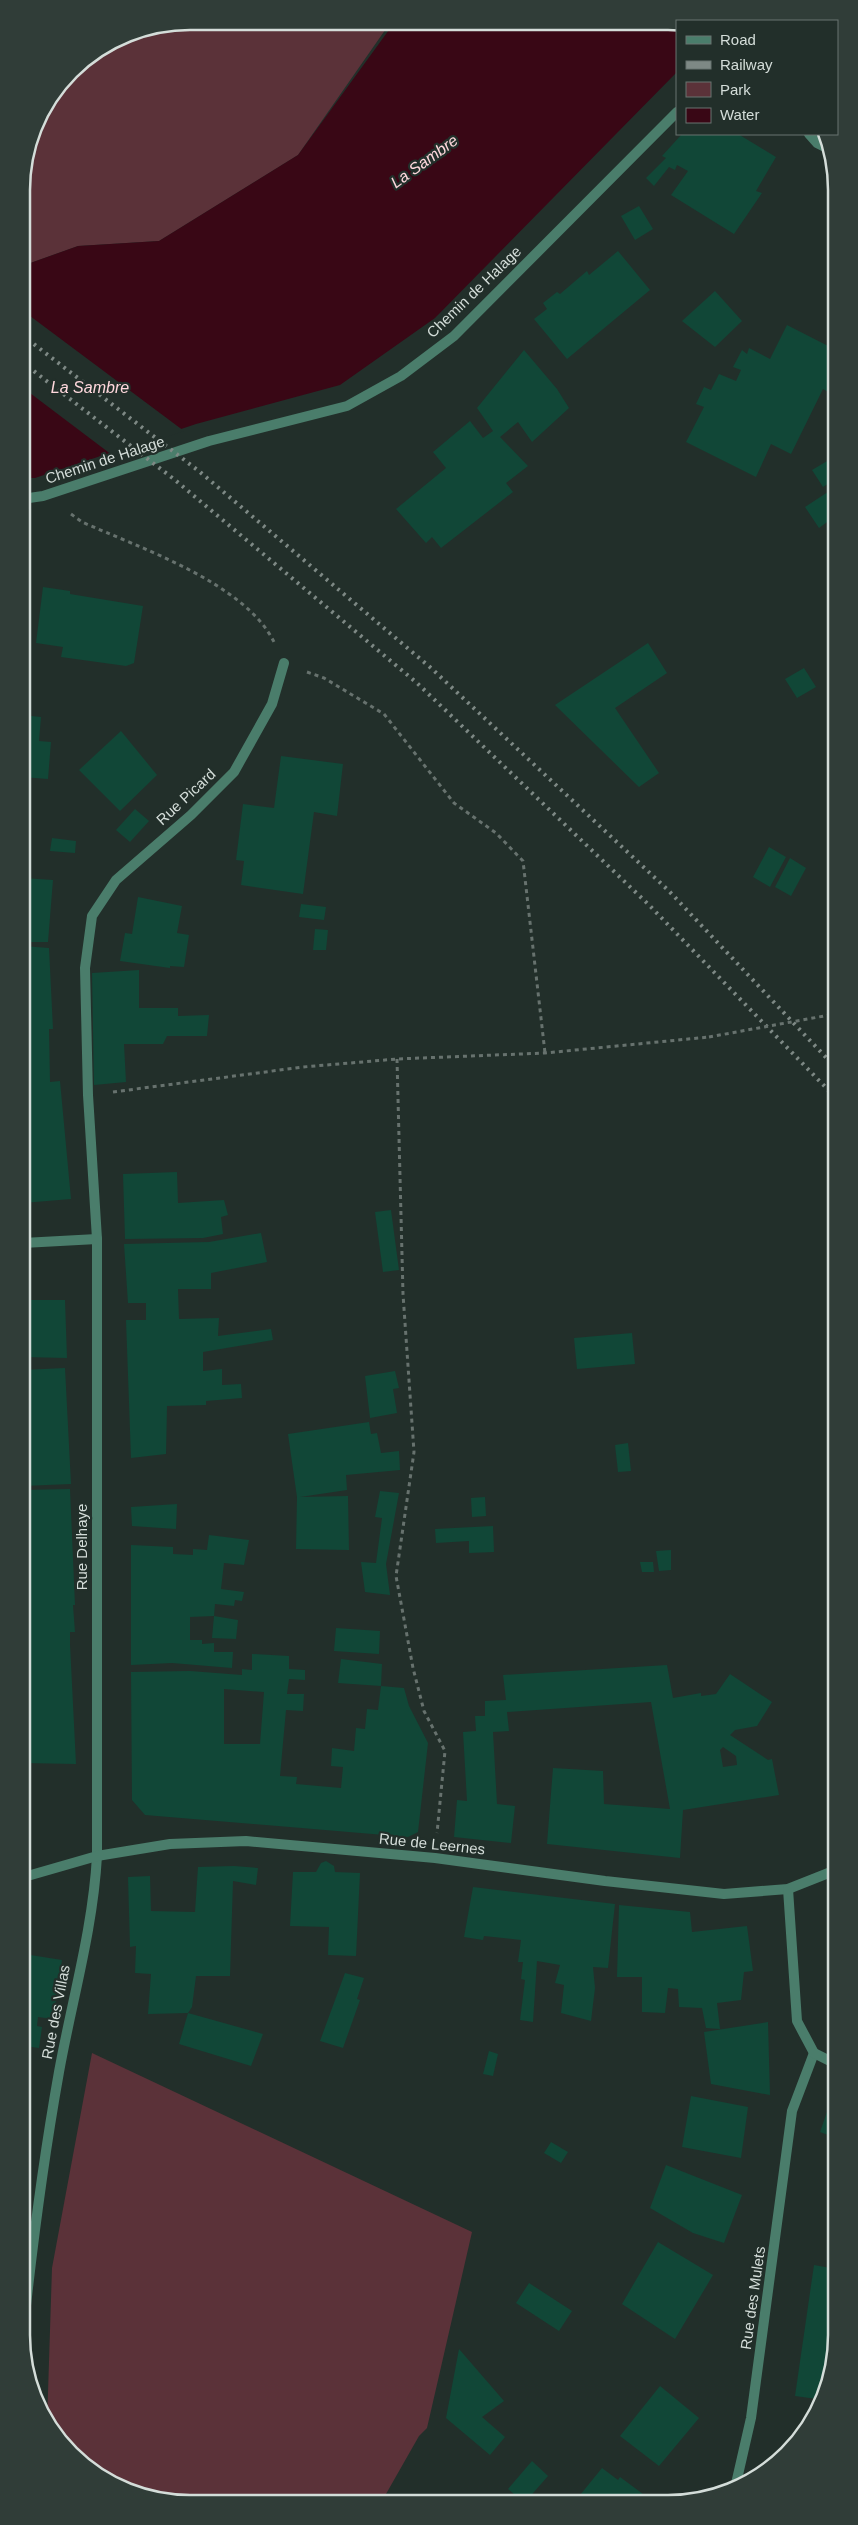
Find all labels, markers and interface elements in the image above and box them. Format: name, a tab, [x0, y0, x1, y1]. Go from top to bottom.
legend	[676, 20, 838, 135]
text: Road	[720, 31, 756, 48]
text: Railway	[720, 56, 773, 73]
text: Park	[720, 81, 751, 98]
text: Water	[720, 106, 759, 123]
water label: La Sambre	[388, 131, 461, 191]
street label: Chemin de Halage	[423, 242, 524, 341]
water label: La Sambre	[51, 379, 129, 396]
street label: Chemin de Halage	[43, 432, 167, 487]
street label: Rue Picard	[153, 765, 219, 828]
street label: Rue Delhaye	[73, 1504, 90, 1590]
street label: Rue de Leernes	[378, 1829, 486, 1858]
street label: Rue des Villas	[38, 1963, 73, 2060]
street label: Rue des Mulets	[737, 2245, 768, 2351]

